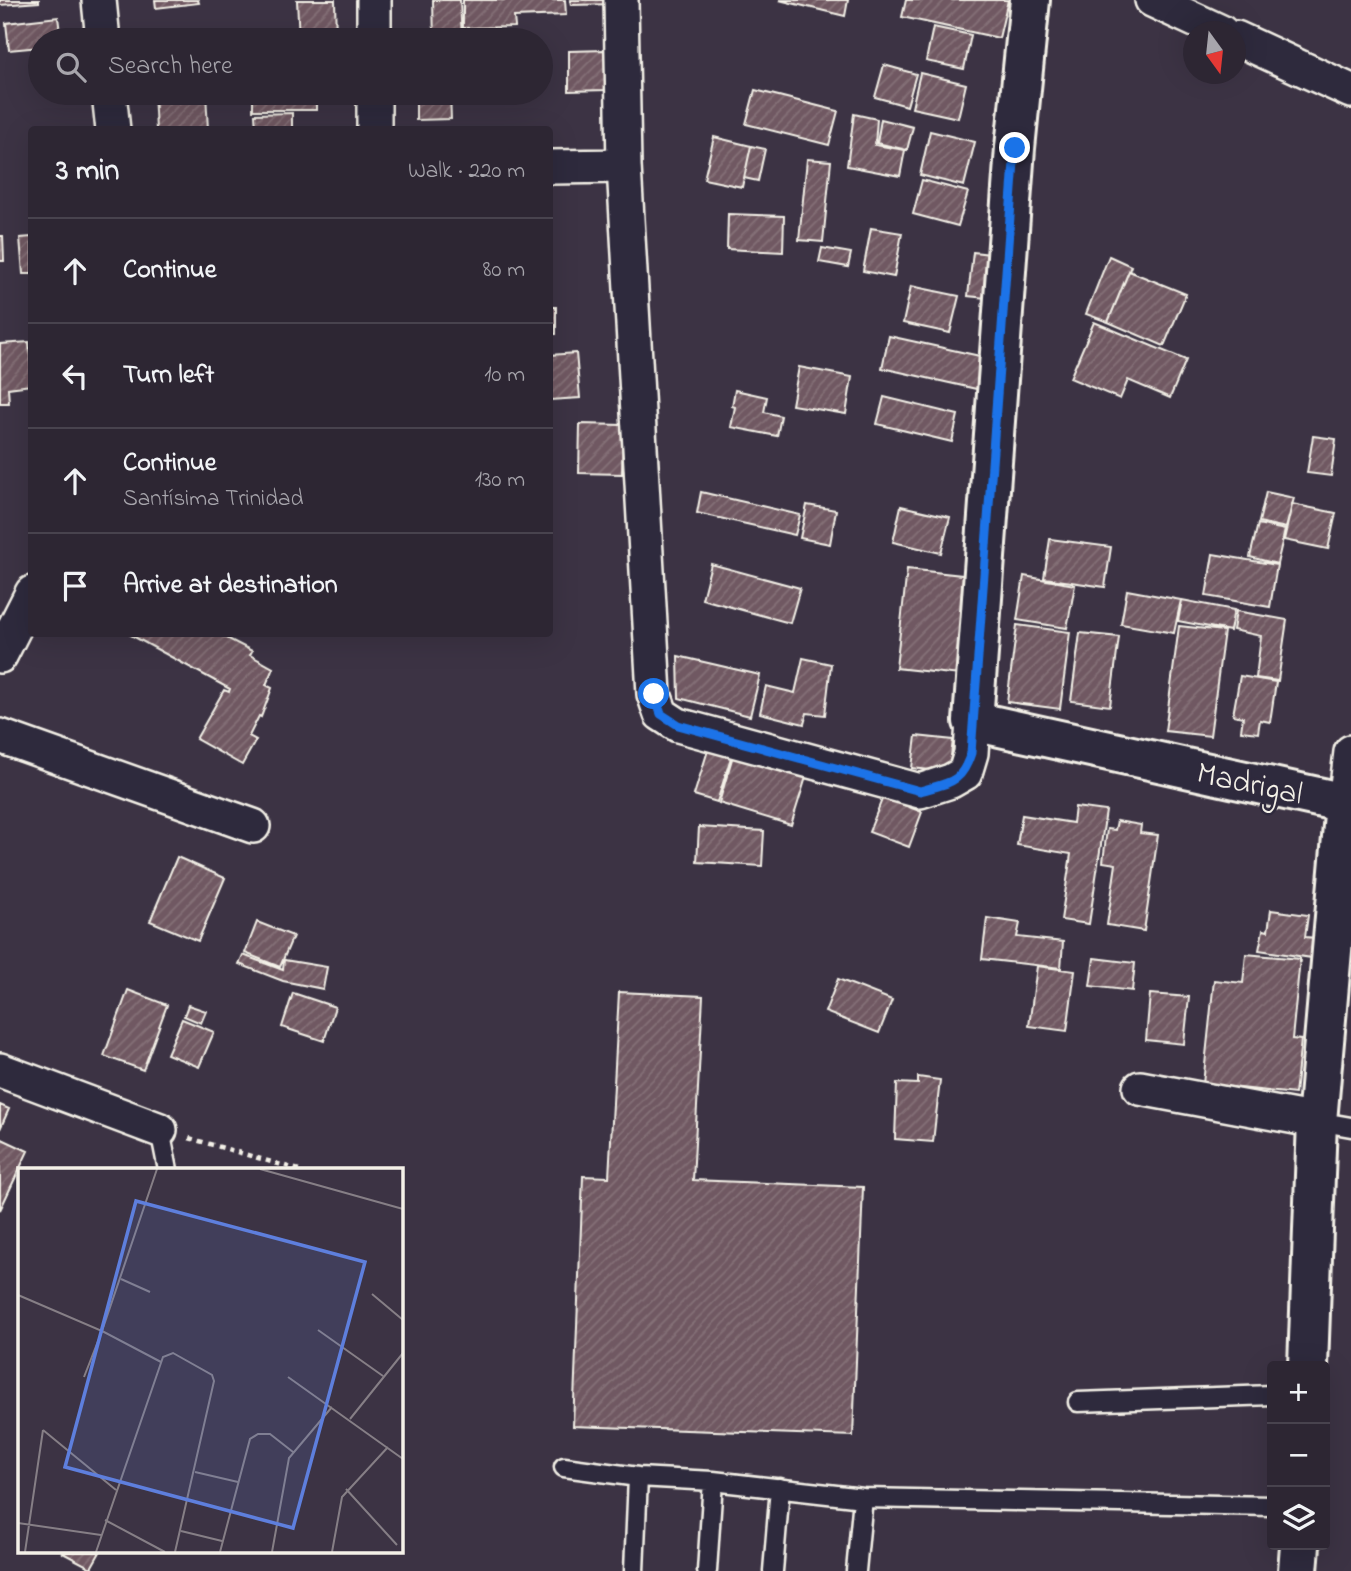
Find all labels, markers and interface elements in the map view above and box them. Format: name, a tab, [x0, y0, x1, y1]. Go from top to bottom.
north arrow	[1183, 21, 1246, 84]
search box	[28, 28, 553, 105]
icon: search	[52, 48, 90, 86]
text: Search here	[108, 48, 233, 86]
route end	[999, 132, 1030, 163]
text: 3 min	[56, 150, 119, 194]
text: Walk · 220 m	[408, 155, 525, 188]
icon: ahead	[56, 252, 94, 290]
text: Continue	[123, 252, 216, 290]
text: 80 m	[483, 254, 525, 287]
icon: left	[56, 357, 94, 395]
text: Turn left	[123, 357, 214, 395]
text: 10 m	[484, 359, 525, 392]
text: Continue	[123, 445, 216, 483]
icon: ahead	[56, 462, 94, 500]
text: 130 m	[475, 464, 525, 497]
text: Santísima Trinidad	[123, 483, 303, 516]
icon: arrive	[56, 567, 94, 605]
text: Arrive at destination	[123, 567, 338, 605]
route start	[638, 678, 669, 709]
street label: Madrigal	[1192, 751, 1307, 820]
inset map	[18, 1168, 402, 1554]
map controls	[1267, 1361, 1330, 1550]
button: +	[1267, 1361, 1330, 1424]
button: −	[1267, 1424, 1330, 1487]
button: layers	[1267, 1487, 1330, 1550]

